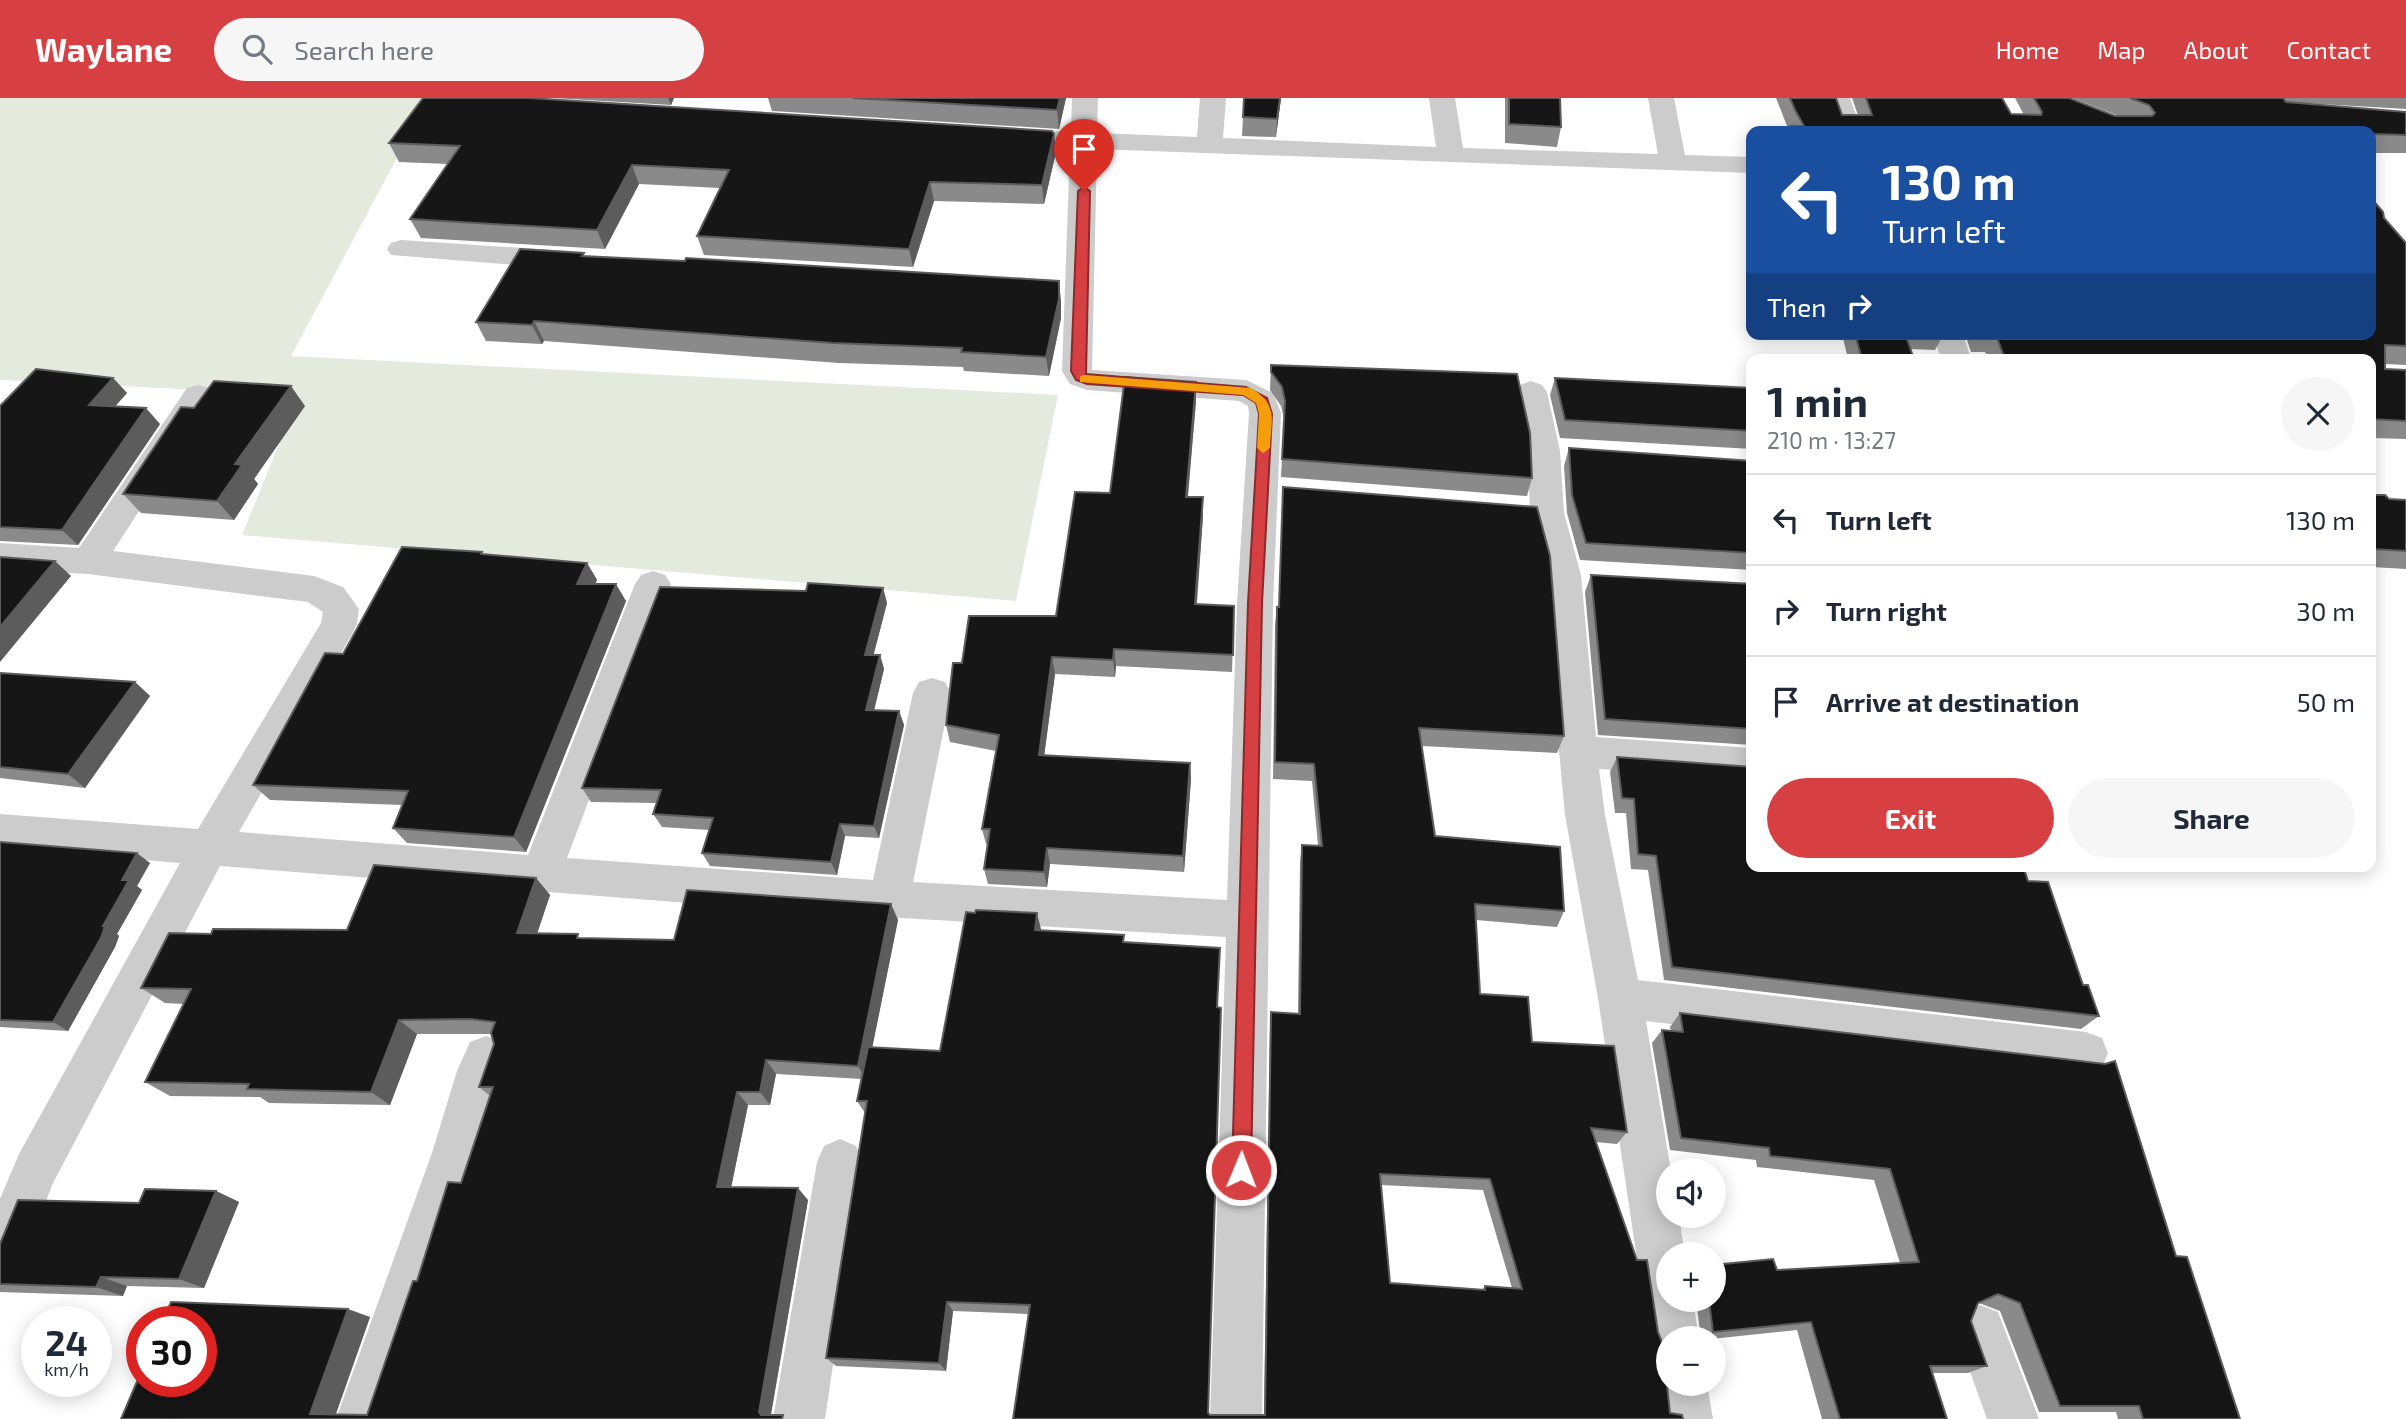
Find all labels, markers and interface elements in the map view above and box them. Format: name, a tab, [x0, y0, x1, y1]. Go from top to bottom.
search box	[214, 18, 704, 81]
text: Waylane	[35, 29, 172, 69]
icon: search	[238, 30, 276, 68]
text: Search here	[294, 34, 434, 65]
text: Home	[1996, 35, 2059, 64]
text: Map	[2097, 35, 2145, 64]
text: About	[2183, 35, 2249, 64]
text: Contact	[2287, 35, 2371, 64]
pin	[1054, 119, 1114, 191]
icon: arrive	[1065, 130, 1103, 168]
text: 130 m	[1882, 151, 2016, 210]
icon: left	[1767, 154, 1858, 245]
text: Turn left	[1882, 211, 2006, 249]
icon: right	[1840, 287, 1878, 325]
text: Then	[1767, 291, 1826, 322]
text: 1 min	[1767, 375, 1868, 425]
button: close	[2281, 377, 2355, 451]
text: 210 m · 13:27	[1767, 426, 1896, 454]
icon: left	[1767, 501, 1805, 539]
text: Turn left	[1826, 504, 1932, 535]
text: 130 m	[2286, 504, 2355, 535]
icon: right	[1767, 592, 1805, 630]
text: Turn right	[1826, 595, 1947, 626]
text: 30 m	[2296, 595, 2355, 626]
icon: arrive	[1767, 683, 1805, 721]
text: Arrive at destination	[1826, 686, 2079, 717]
text: 50 m	[2297, 686, 2355, 717]
button: Exit	[1767, 778, 2054, 858]
button: Share	[2068, 778, 2355, 858]
position arrow	[1204, 1133, 1278, 1207]
map controls	[1656, 1158, 1726, 1396]
button: sound	[1656, 1158, 1726, 1228]
button: +	[1656, 1242, 1726, 1312]
speed limit sign: 30	[126, 1306, 217, 1397]
text: 24	[45, 1321, 88, 1363]
button: −	[1656, 1326, 1726, 1396]
text: km/h	[44, 1358, 89, 1380]

